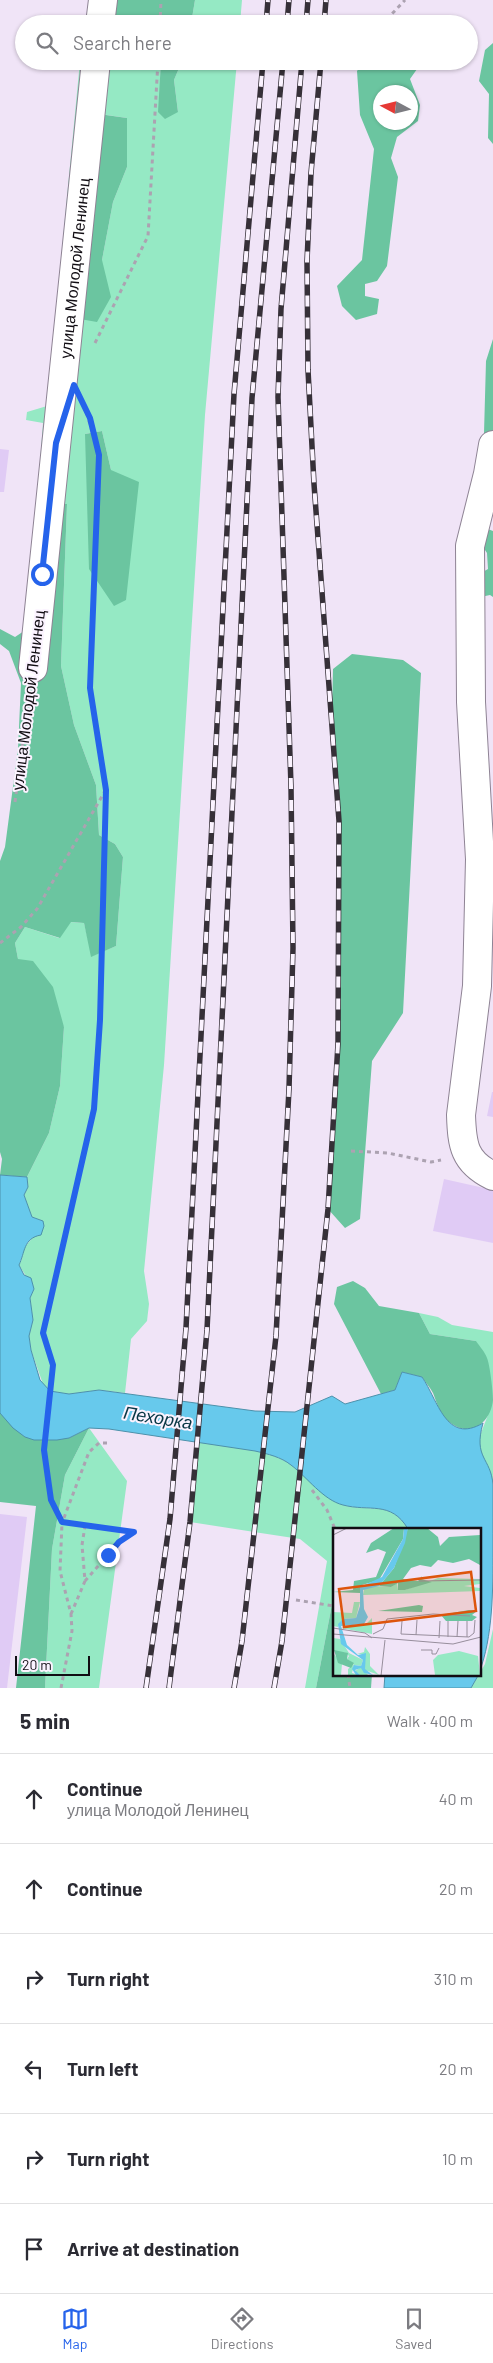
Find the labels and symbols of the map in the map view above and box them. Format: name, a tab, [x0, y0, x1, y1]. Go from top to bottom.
north arrow	[373, 85, 418, 130]
street label: улица Молодой Ленинец	[55, 177, 93, 360]
route start	[31, 563, 54, 586]
street label: улица Молодой Ленинец	[7, 609, 48, 791]
water label: Пехорка	[122, 1401, 194, 1433]
inset map	[333, 1528, 480, 1676]
route end	[97, 1544, 120, 1567]
scale bar	[15, 1653, 90, 1676]

